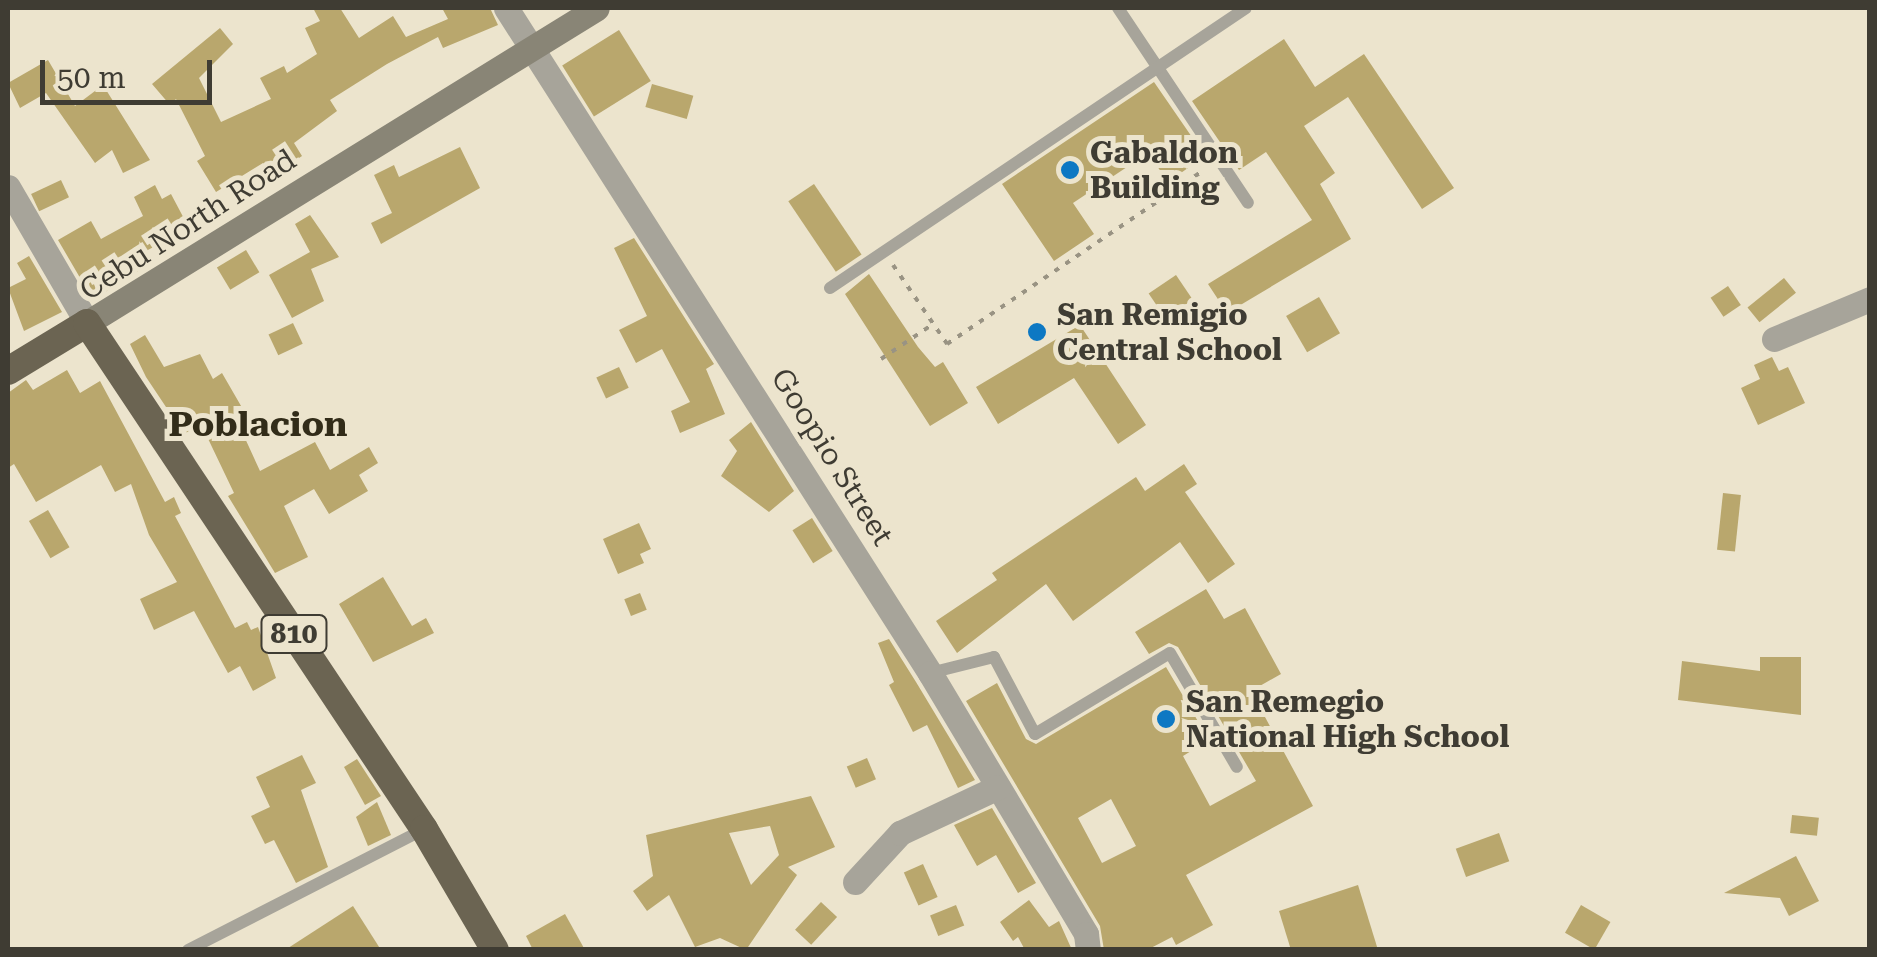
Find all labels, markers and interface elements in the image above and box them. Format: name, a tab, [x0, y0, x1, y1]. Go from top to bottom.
scale bar	[45, 40, 218, 102]
text: 50 m	[57, 60, 126, 95]
place label: Gabaldon Building	[1090, 135, 1238, 206]
street label: Cebu North Road	[73, 142, 303, 308]
marker: Gabaldon Building	[1059, 159, 1081, 181]
place label: San Remigio Central School	[1057, 297, 1282, 368]
marker: San Remigio Central School	[1026, 321, 1048, 343]
street label: Goopio Street	[763, 362, 901, 552]
district label: Poblacion	[168, 404, 348, 446]
road number: 810	[259, 611, 329, 657]
place label: San Remegio National High School	[1186, 684, 1509, 754]
marker: San Remegio National High School	[1155, 708, 1177, 730]

